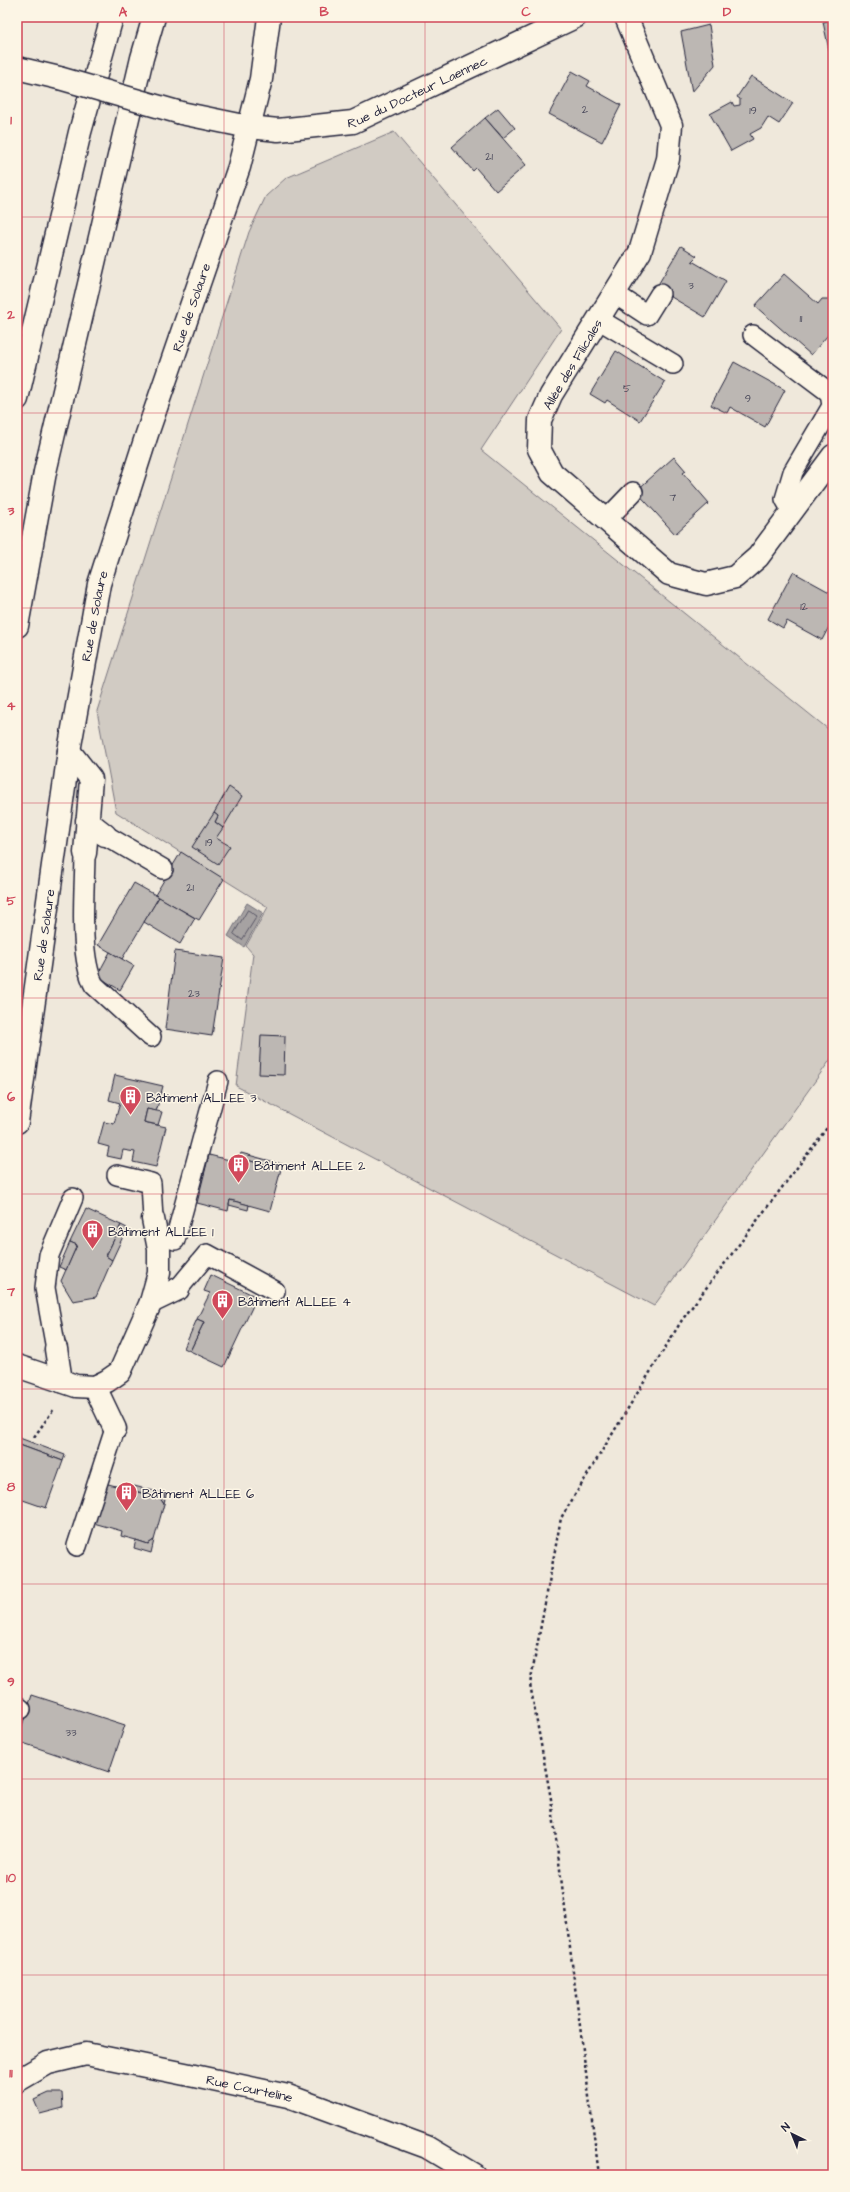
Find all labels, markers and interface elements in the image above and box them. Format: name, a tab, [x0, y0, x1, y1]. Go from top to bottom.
text: A	[119, 3, 128, 21]
text: B	[319, 3, 329, 21]
text: C	[521, 3, 531, 21]
text: D	[723, 3, 732, 21]
street label: Rue du Docteur Laennec	[347, 52, 491, 133]
house number: 2	[582, 102, 589, 117]
house number: 19	[749, 103, 757, 118]
text: 1	[10, 111, 12, 129]
house number: 21	[485, 149, 493, 164]
street label: Rue de Solaure	[168, 261, 215, 354]
house number: 3	[688, 278, 694, 293]
text: 2	[6, 306, 15, 324]
house number: 11	[800, 311, 803, 326]
street label: Allée des Filicales	[539, 316, 607, 413]
house number: 5	[623, 381, 631, 396]
house number: 9	[745, 391, 751, 406]
house number: 7	[670, 490, 677, 505]
text: 3	[7, 502, 15, 520]
street label: Rue de Solaure	[77, 568, 113, 663]
house number: 12	[800, 599, 809, 614]
text: 4	[7, 697, 16, 715]
house number: 19	[205, 835, 213, 850]
house number: 21	[186, 880, 194, 895]
street label: Rue de Solaure	[29, 888, 60, 982]
text: 5	[6, 892, 16, 910]
house number: 23	[188, 986, 200, 1001]
building icon: Bâtiment ALLEE 3	[117, 1084, 143, 1117]
text: 6	[7, 1088, 16, 1106]
place label: Bâtiment ALLEE 3	[146, 1089, 257, 1107]
building icon: Bâtiment ALLEE 2	[226, 1152, 252, 1185]
place label: Bâtiment ALLEE 2	[254, 1157, 366, 1175]
building icon: Bâtiment ALLEE 1	[79, 1218, 105, 1251]
place label: Bâtiment ALLEE 1	[108, 1223, 214, 1241]
text: 7	[6, 1283, 16, 1301]
building icon: Bâtiment ALLEE 4	[210, 1288, 236, 1321]
place label: Bâtiment ALLEE 4	[238, 1293, 351, 1311]
text: 8	[7, 1478, 16, 1496]
building icon: Bâtiment ALLEE 6	[114, 1480, 140, 1513]
place label: Bâtiment ALLEE 6	[142, 1485, 254, 1503]
text: 9	[7, 1673, 15, 1691]
house number: 33	[65, 1725, 77, 1740]
text: 10	[6, 1869, 17, 1887]
text: 11	[9, 2064, 13, 2082]
street label: Rue Courteline	[204, 2071, 295, 2107]
north arrow	[772, 2114, 812, 2154]
text: N	[778, 2119, 793, 2135]

